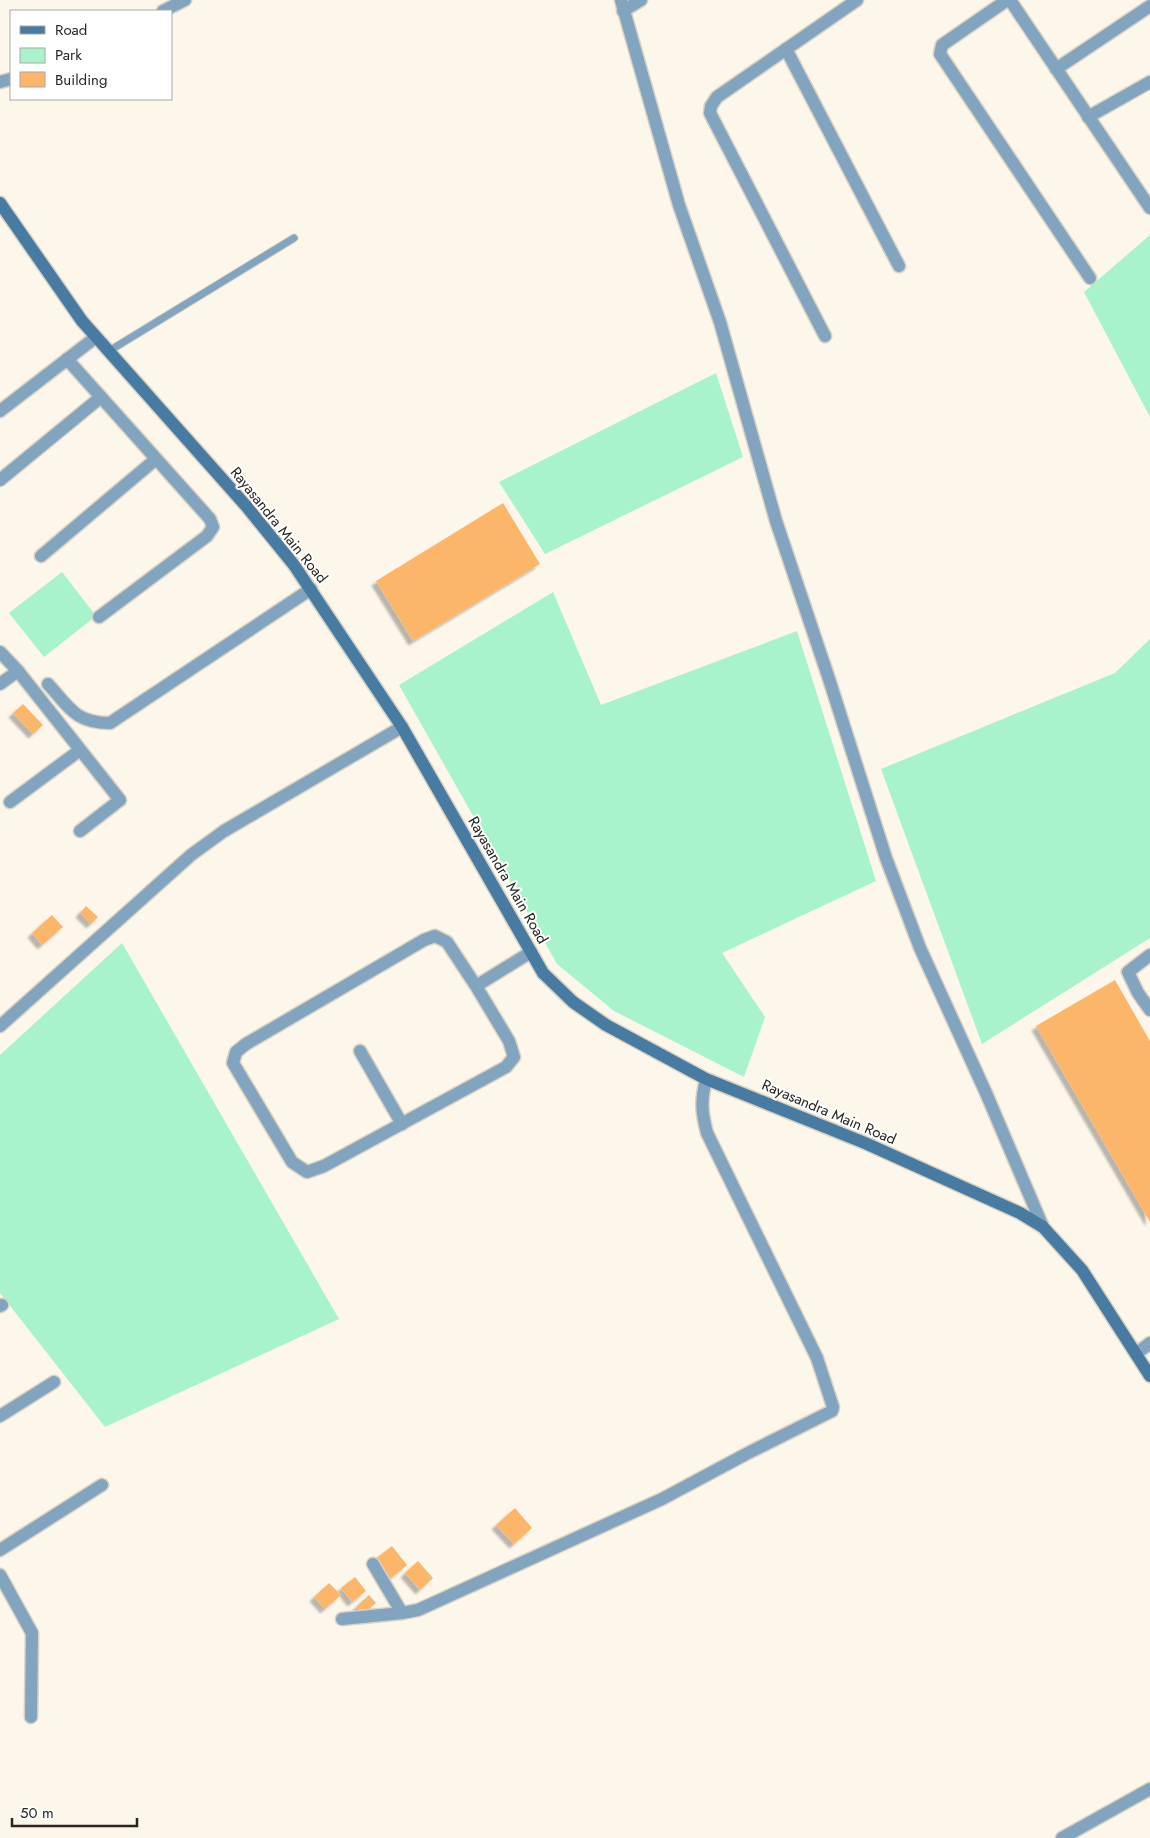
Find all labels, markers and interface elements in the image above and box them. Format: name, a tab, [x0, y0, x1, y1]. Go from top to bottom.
legend	[10, 10, 172, 100]
text: Road	[55, 19, 87, 41]
text: Park	[55, 44, 82, 66]
text: Building	[55, 69, 107, 91]
street label: Rayasandra Main Road	[225, 462, 333, 588]
street label: Rayasandra Main Road	[462, 812, 554, 948]
street label: Rayasandra Main Road	[758, 1074, 900, 1150]
scale bar	[12, 1796, 138, 1828]
text: 50 m	[20, 1802, 54, 1824]

